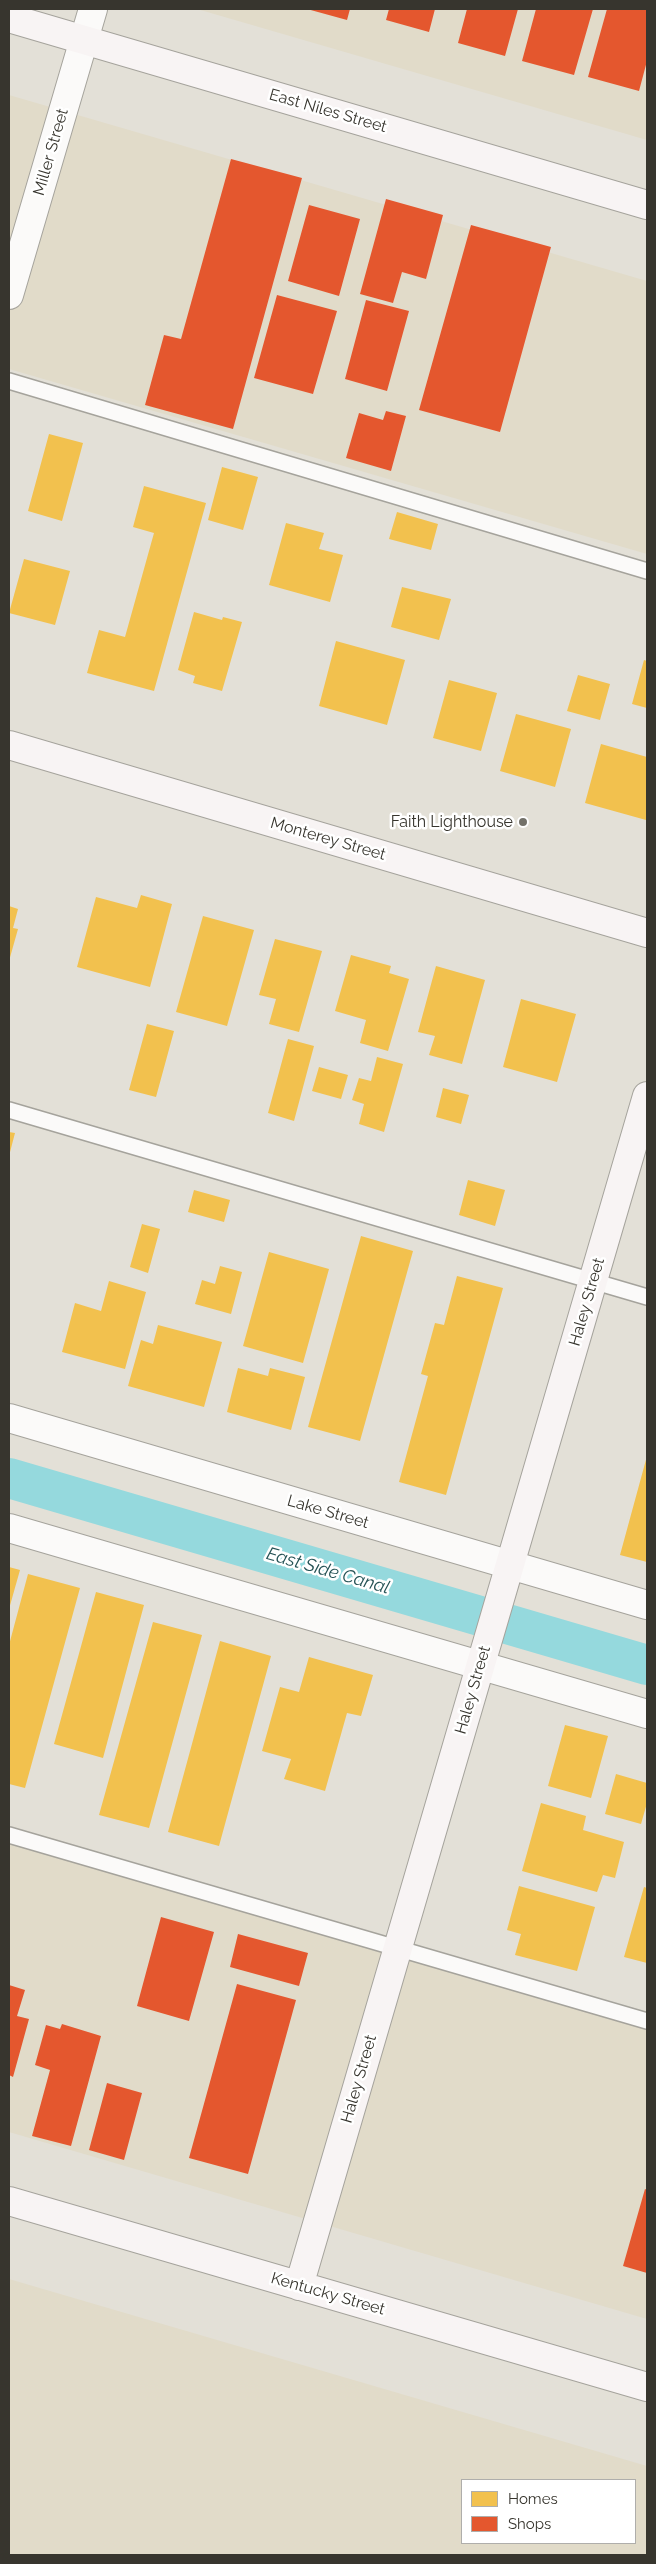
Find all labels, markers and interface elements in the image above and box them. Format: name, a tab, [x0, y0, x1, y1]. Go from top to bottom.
street label: East Niles Street	[267, 85, 389, 137]
street label: Miller Street	[29, 106, 73, 198]
place label: Faith Lighthouse	[391, 812, 513, 832]
street label: Monterey Street	[268, 813, 388, 865]
marker: Faith Lighthouse	[517, 816, 529, 828]
street label: Haley Street	[565, 1256, 609, 1348]
street label: Lake Street	[285, 1491, 371, 1533]
water label: East Side Canal	[264, 1543, 392, 1599]
street label: Haley Street	[451, 1644, 495, 1736]
street label: Haley Street	[337, 2033, 381, 2125]
street label: Kentucky Street	[269, 2269, 387, 2319]
legend	[461, 2479, 636, 2544]
text: Homes	[508, 2490, 558, 2508]
text: Shops	[508, 2515, 551, 2533]

